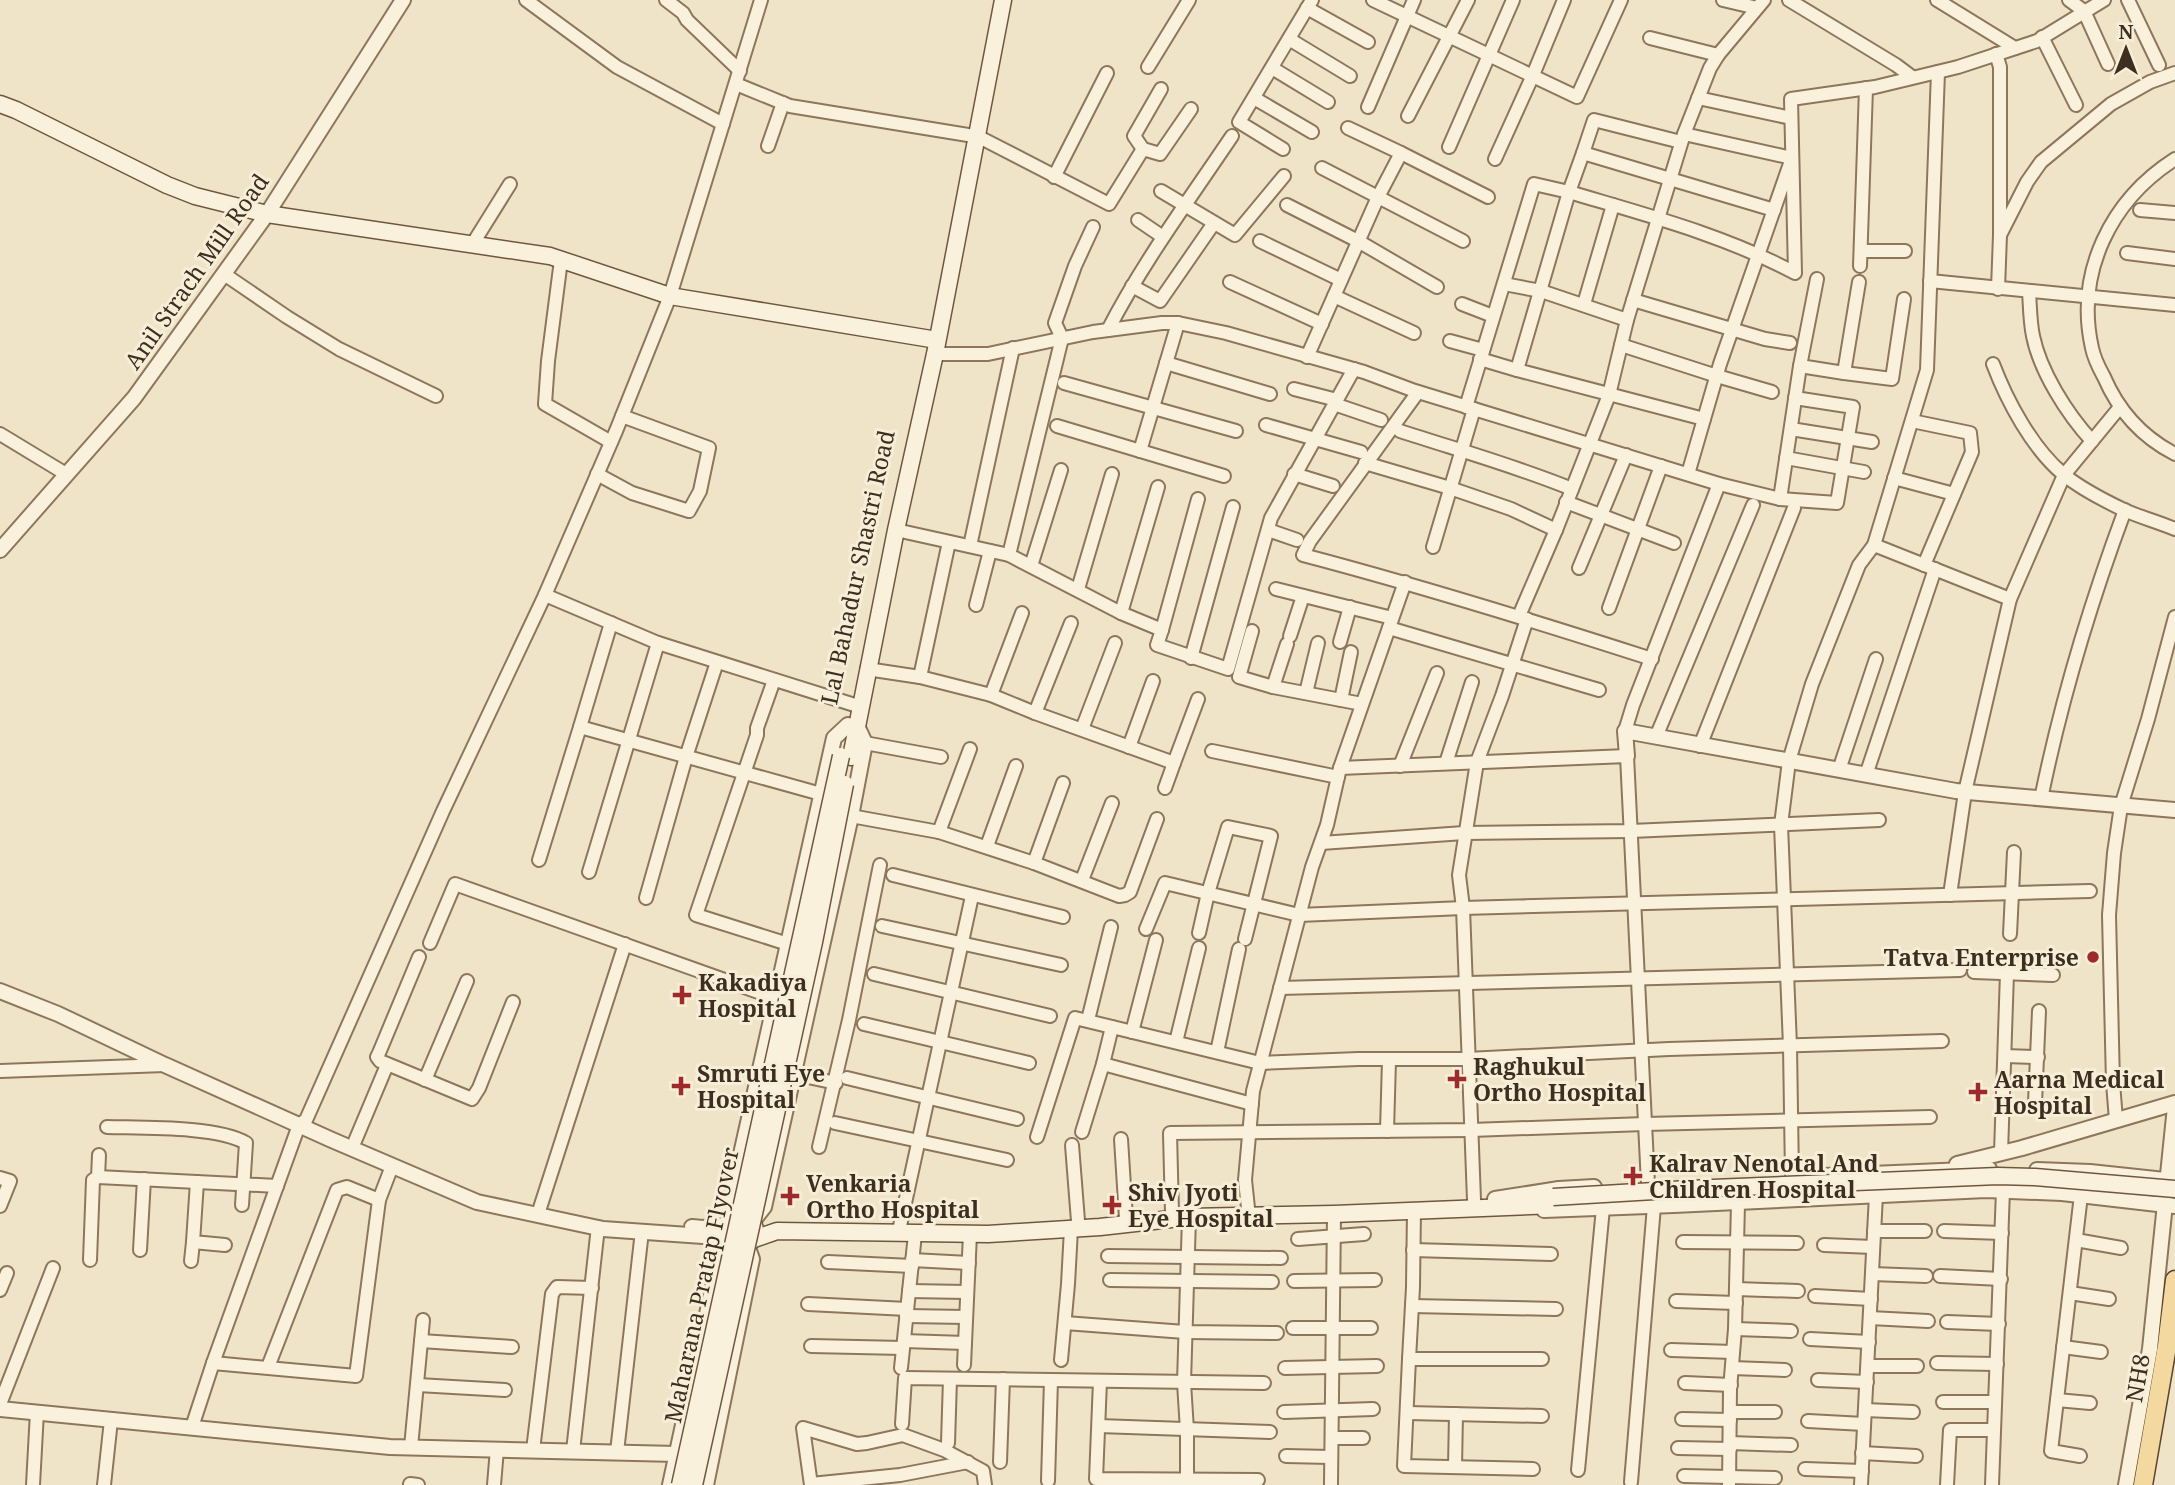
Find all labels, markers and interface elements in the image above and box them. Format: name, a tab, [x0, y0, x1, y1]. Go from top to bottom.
north arrow	[2091, 14, 2161, 84]
text: N	[2119, 19, 2134, 45]
street label: Anil Strach Mill Road	[116, 167, 276, 375]
street label: Lal Bahadur Shastri Road	[812, 427, 902, 707]
place label: Tatva Enterprise	[1884, 941, 2079, 973]
marker: Tatva Enterprise	[2085, 949, 2101, 965]
place label: Kakadiya Hospital	[698, 966, 807, 1024]
marker: Kakadiya Hospital	[672, 985, 692, 1005]
place label: Raghukul Ortho Hospital	[1473, 1050, 1646, 1108]
place label: Smruti Eye Hospital	[697, 1057, 825, 1115]
place label: Aarna Medical Hospital	[1994, 1063, 2164, 1121]
marker: Raghukul Ortho Hospital	[1447, 1069, 1467, 1089]
marker: Smruti Eye Hospital	[671, 1076, 691, 1096]
marker: Aarna Medical Hospital	[1968, 1082, 1988, 1102]
street label: Maharana Pratap Flyover	[656, 1144, 746, 1426]
place label: Kalrav Nenotal And Children Hospital	[1649, 1147, 1879, 1205]
marker: Kalrav Nenotal And Children Hospital	[1623, 1166, 1643, 1186]
place label: Venkaria Ortho Hospital	[806, 1167, 979, 1225]
place label: Shiv Jyoti Eye Hospital	[1128, 1176, 1274, 1234]
marker: Venkaria Ortho Hospital	[780, 1186, 800, 1206]
marker: Shiv Jyoti Eye Hospital	[1102, 1195, 1122, 1215]
street label: NH8	[2117, 1351, 2157, 1405]

